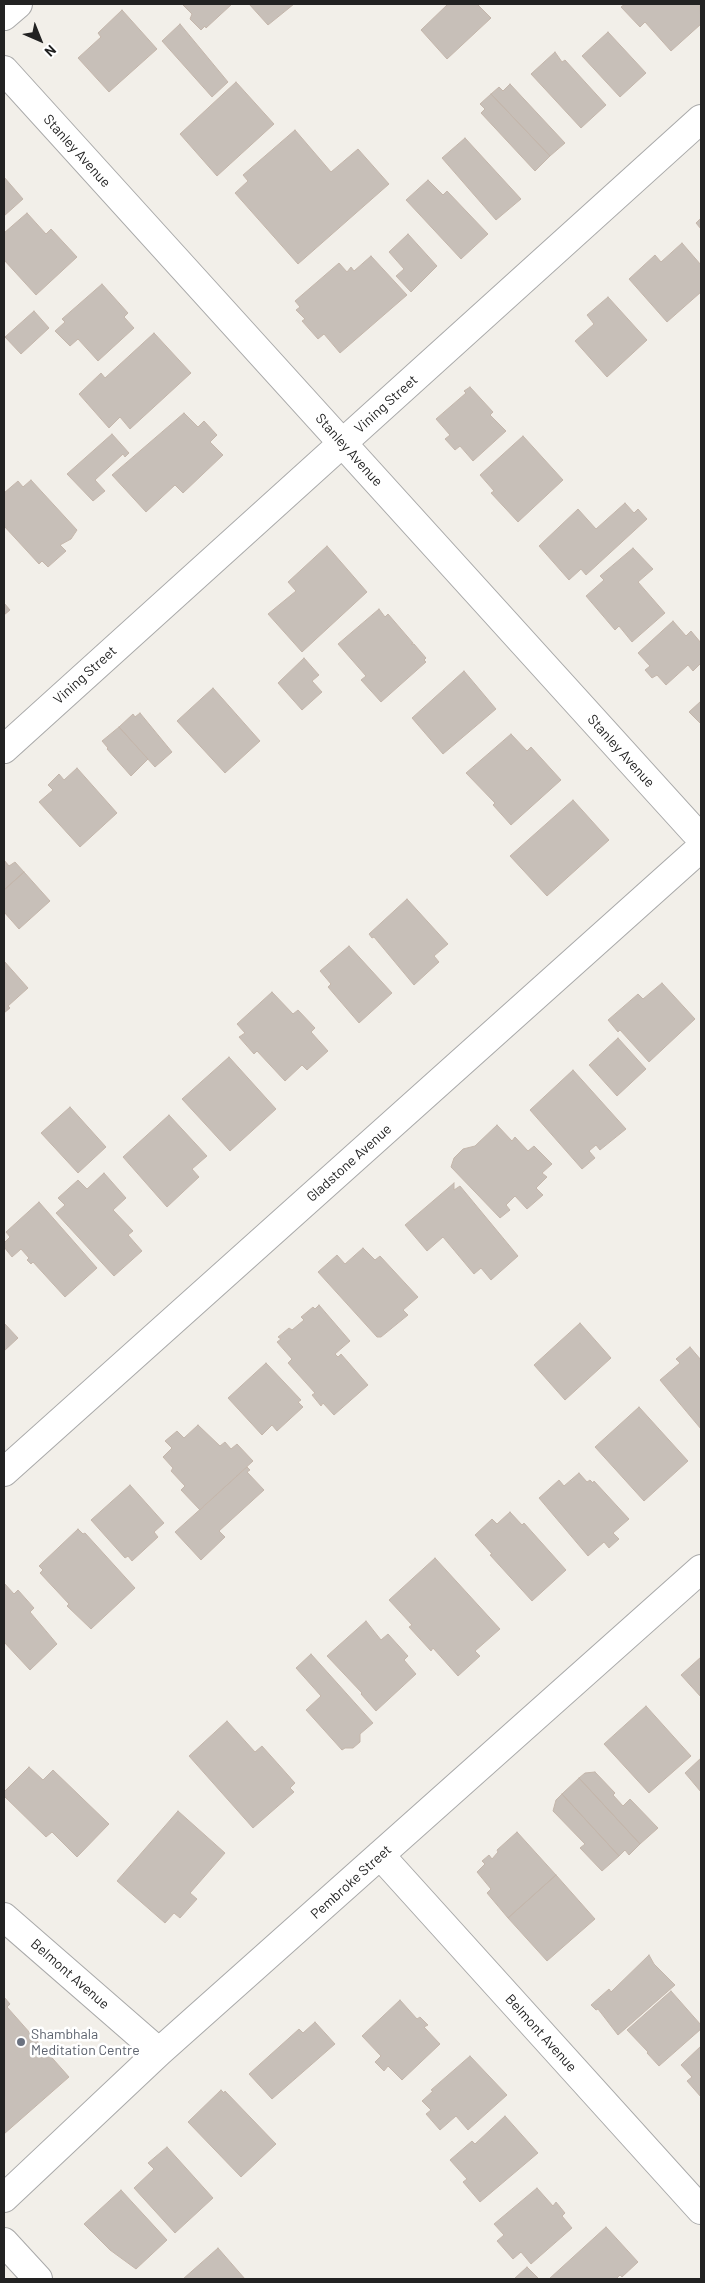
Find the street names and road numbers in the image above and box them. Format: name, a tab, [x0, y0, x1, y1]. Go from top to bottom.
street label: Stanley Avenue	[40, 111, 114, 191]
street label: Vining Street	[351, 371, 421, 437]
street label: Stanley Avenue	[312, 410, 386, 490]
street label: Vining Street	[50, 642, 120, 708]
street label: Stanley Avenue	[584, 711, 658, 791]
street label: Gladstone Avenue	[303, 1121, 395, 1205]
street label: Pembroke Street	[307, 1841, 395, 1923]
street label: Belmont Avenue	[27, 1935, 113, 2013]
street label: Belmont Avenue	[502, 1991, 580, 2075]

